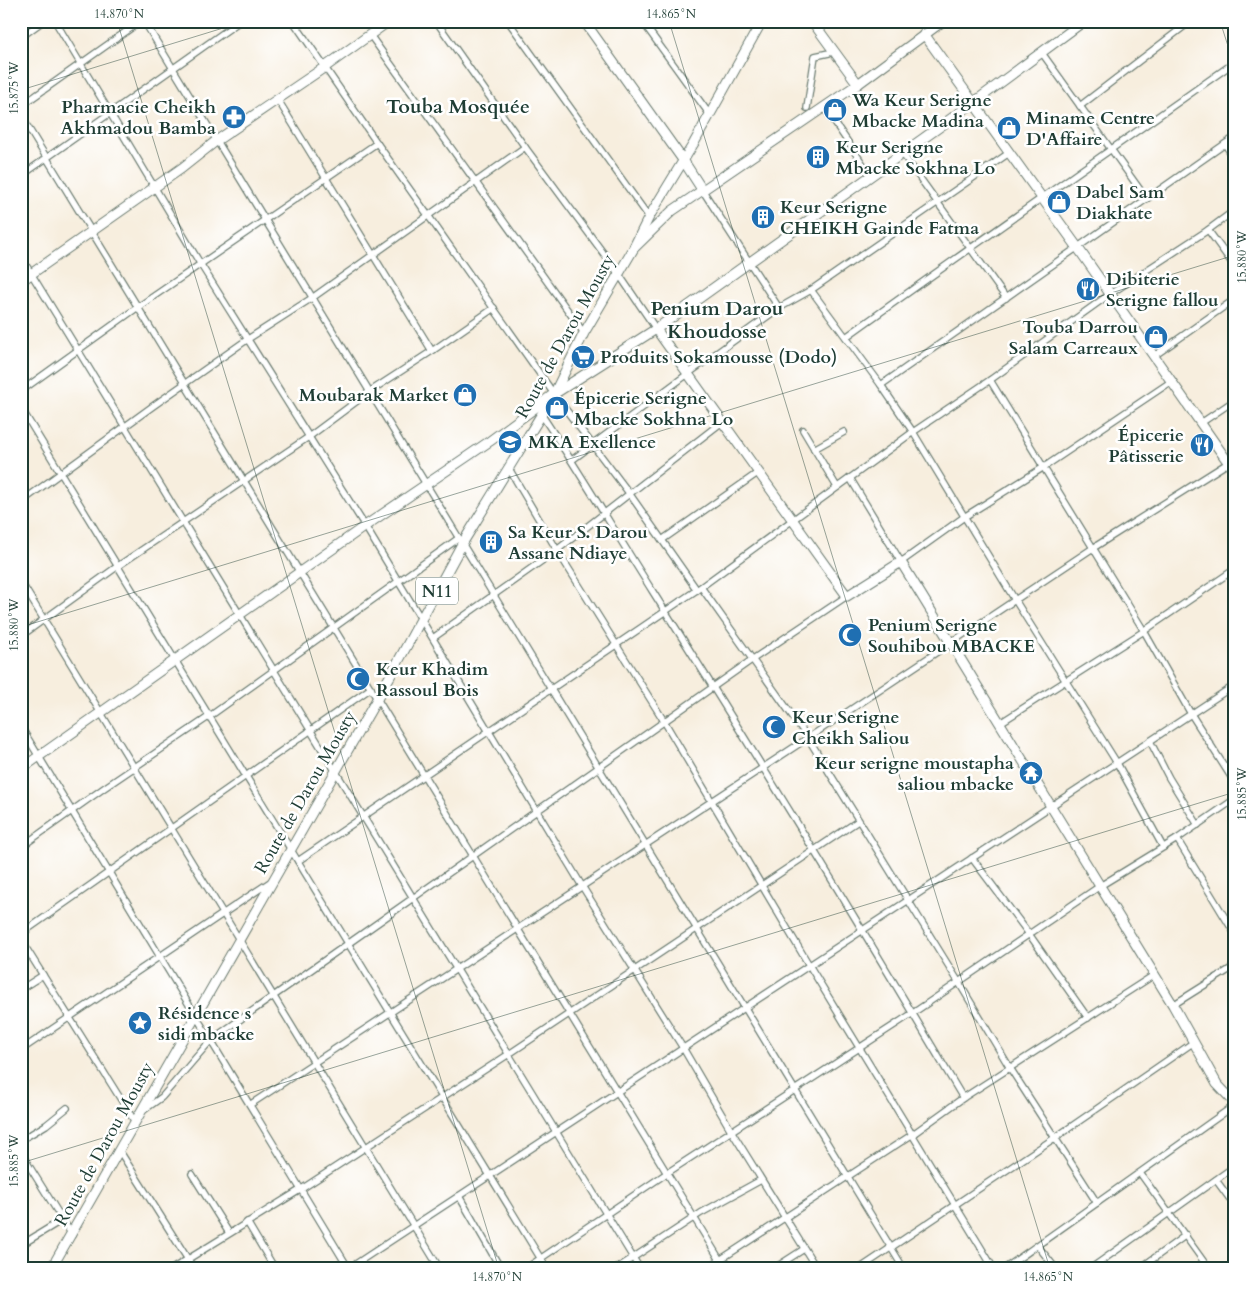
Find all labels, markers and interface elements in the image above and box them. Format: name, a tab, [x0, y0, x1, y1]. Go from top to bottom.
text: 14.870°N	[94, 6, 145, 22]
text: 14.865°N	[646, 6, 697, 22]
text: 15.875°W	[6, 61, 22, 115]
place label: Wa Keur Serigne Mbacke Madina	[851, 88, 992, 134]
district label: Touba Mosquée	[386, 93, 530, 120]
place label: Pharmacie Cheikh Akhmadou Bamba	[61, 95, 216, 141]
shop icon: Wa Keur Serigne Mbacke Madina	[822, 97, 848, 123]
pharmacy icon: Pharmacie Cheikh Akhmadou Bamba	[221, 104, 247, 130]
place label: Miname Centre D'Affaire	[1026, 106, 1155, 152]
shop icon: Miname Centre D'Affaire	[996, 115, 1022, 141]
place label: Keur Serigne Mbacke Sokhna Lo	[836, 135, 995, 181]
building icon: Keur Serigne Mbacke Sokhna Lo	[805, 144, 831, 170]
place label: Dabel Sam Diakhate	[1076, 180, 1165, 226]
shop icon: Dabel Sam Diakhate	[1046, 189, 1072, 215]
place label: Keur Serigne CHEIKH Gainde Fatma	[780, 195, 979, 241]
building icon: Keur Serigne CHEIKH Gainde Fatma	[750, 204, 776, 230]
text: 15.880°W	[1234, 230, 1250, 284]
street label: Route de Darou Mousty	[510, 249, 621, 423]
place label: Dibiterie Serigne fallou	[1106, 267, 1219, 313]
restaurant icon: Dibiterie Serigne fallou	[1075, 276, 1101, 302]
district label: Penium Darou Khoudosse	[650, 295, 784, 345]
place label: Touba Darrou Salam Carreaux	[1009, 315, 1138, 361]
shop icon: Touba Darrou Salam Carreaux	[1143, 324, 1169, 350]
supermarket icon: Produits Sokamousse (Dodo)	[570, 344, 596, 370]
place label: Produits Sokamousse (Dodo)	[600, 345, 837, 370]
shop icon: Moubarak Market	[452, 382, 478, 408]
place label: Moubarak Market	[299, 383, 449, 408]
place label: Épicerie Serigne Mbacke Sokhna Lo	[574, 386, 733, 432]
shop icon: Épicerie Serigne Mbacke Sokhna Lo	[544, 395, 570, 421]
place label: Épicerie Pâtisserie	[1108, 423, 1184, 469]
school or university icon: MKA Exellence	[497, 429, 523, 455]
place label: MKA Exellence	[528, 430, 656, 455]
restaurant icon: Épicerie Pâtisserie	[1189, 432, 1215, 458]
place label: Sa Keur S. Darou Assane Ndiaye	[508, 520, 648, 566]
building icon: Sa Keur S. Darou Assane Ndiaye	[478, 529, 504, 555]
road number: N11	[416, 578, 458, 604]
text: 15.880°W	[6, 598, 22, 652]
place label: Penium Serigne Souhibou MBACKE	[868, 613, 1035, 659]
mosque icon: Penium Serigne Souhibou MBACKE	[837, 622, 863, 648]
place label: Keur Khadim Rassoul Bois	[376, 657, 489, 703]
mosque icon: Keur Khadim Rassoul Bois	[345, 666, 371, 692]
place label: Keur Serigne Cheikh Saliou	[792, 705, 910, 751]
street label: Route de Darou Mousty	[248, 706, 363, 878]
mosque icon: Keur Serigne Cheikh Saliou	[761, 714, 787, 740]
place label: Keur serigne moustapha saliou mbacke	[815, 751, 1014, 797]
temple icon: Keur serigne moustapha saliou mbacke	[1018, 760, 1044, 786]
text: 15.885°W	[1234, 767, 1250, 821]
place label: Résidence s sidi mbacke	[158, 1001, 255, 1047]
place icon: Résidence s sidi mbacke	[127, 1010, 153, 1036]
street label: Route de Darou Mousty	[49, 1057, 160, 1231]
text: 15.885°W	[6, 1134, 22, 1188]
text: 14.870°N	[472, 1269, 523, 1285]
text: 14.865°N	[1023, 1269, 1074, 1285]

